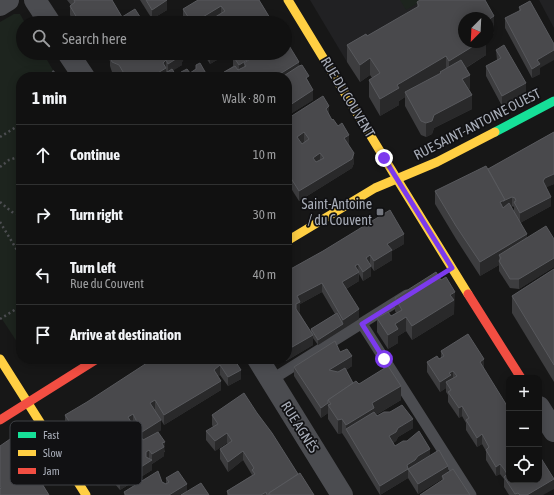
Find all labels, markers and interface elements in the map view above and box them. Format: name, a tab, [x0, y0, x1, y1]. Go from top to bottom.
north arrow	[458, 12, 494, 48]
search box	[16, 16, 292, 60]
icon: search	[30, 27, 52, 49]
text: Search here	[62, 30, 127, 47]
street label: RUE DU COUVENT	[318, 54, 378, 140]
street label: RUE SAINT-ANTOINE OUEST	[411, 85, 543, 163]
text: 1 min	[32, 88, 67, 108]
text: Walk · 80 m	[222, 91, 276, 106]
icon: ahead	[32, 144, 54, 166]
text: Continue	[70, 146, 120, 163]
text: 10 m	[253, 147, 276, 162]
route end	[375, 149, 393, 167]
place label: Saint-Antoine / du Couvent	[302, 196, 372, 228]
icon: right	[32, 204, 54, 226]
text: Turn right	[70, 206, 123, 223]
text: 30 m	[253, 207, 276, 222]
marker: Saint-Antoine / du Couvent	[375, 207, 385, 217]
text: Turn left	[70, 259, 116, 276]
icon: left	[32, 264, 54, 286]
text: 40 m	[253, 267, 276, 282]
text: Rue du Couvent	[70, 276, 144, 291]
icon: arrive	[32, 324, 54, 346]
text: Arrive at destination	[70, 326, 181, 343]
route start	[375, 350, 393, 368]
map controls	[506, 375, 542, 483]
button: +	[506, 375, 542, 411]
street label: RUE AGNÈS	[278, 398, 322, 456]
button: −	[506, 411, 542, 447]
legend	[10, 421, 142, 485]
text: Fast	[43, 429, 59, 441]
text: Slow	[43, 447, 62, 459]
button: locate	[506, 447, 542, 483]
text: Jam	[43, 465, 60, 477]

